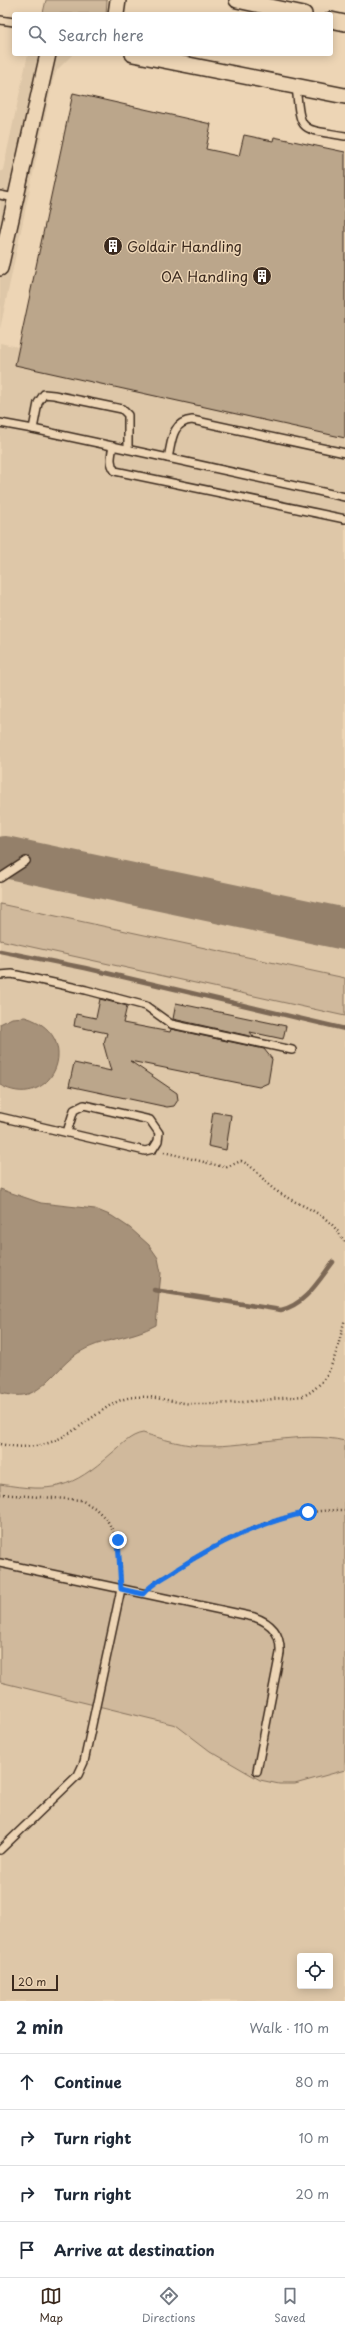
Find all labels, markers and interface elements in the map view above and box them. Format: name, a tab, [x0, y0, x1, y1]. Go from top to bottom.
search box	[12, 12, 333, 56]
icon: search	[26, 23, 48, 45]
text: Search here	[58, 23, 144, 46]
building icon: Goldair Handling	[102, 235, 124, 257]
place label: Goldair Handling	[127, 236, 242, 257]
building icon: OA Handling	[251, 265, 273, 287]
place label: OA Handling	[161, 266, 248, 287]
route start	[299, 1503, 317, 1521]
route end	[109, 1531, 127, 1549]
map controls	[297, 1953, 333, 1989]
button: locate	[297, 1953, 333, 1989]
scale bar	[12, 1973, 58, 1992]
text: 20 m	[18, 1973, 46, 1990]
text: 2 min	[16, 2014, 63, 2040]
text: Walk · 110 m	[250, 2018, 329, 2037]
text: Continue	[54, 2070, 122, 2093]
icon: ahead	[16, 2071, 38, 2093]
text: 80 m	[295, 2072, 329, 2091]
text: Turn right	[54, 2126, 131, 2149]
icon: right	[16, 2127, 38, 2149]
text: 10 m	[299, 2128, 329, 2147]
text: Turn right	[54, 2182, 131, 2205]
icon: right	[16, 2183, 38, 2205]
text: 20 m	[295, 2184, 329, 2203]
text: Arrive at destination	[54, 2238, 215, 2261]
icon: arrive	[16, 2239, 38, 2261]
tab: Map	[39, 2285, 63, 2326]
tab: Directions	[142, 2285, 195, 2326]
tab: Saved	[274, 2285, 306, 2326]

